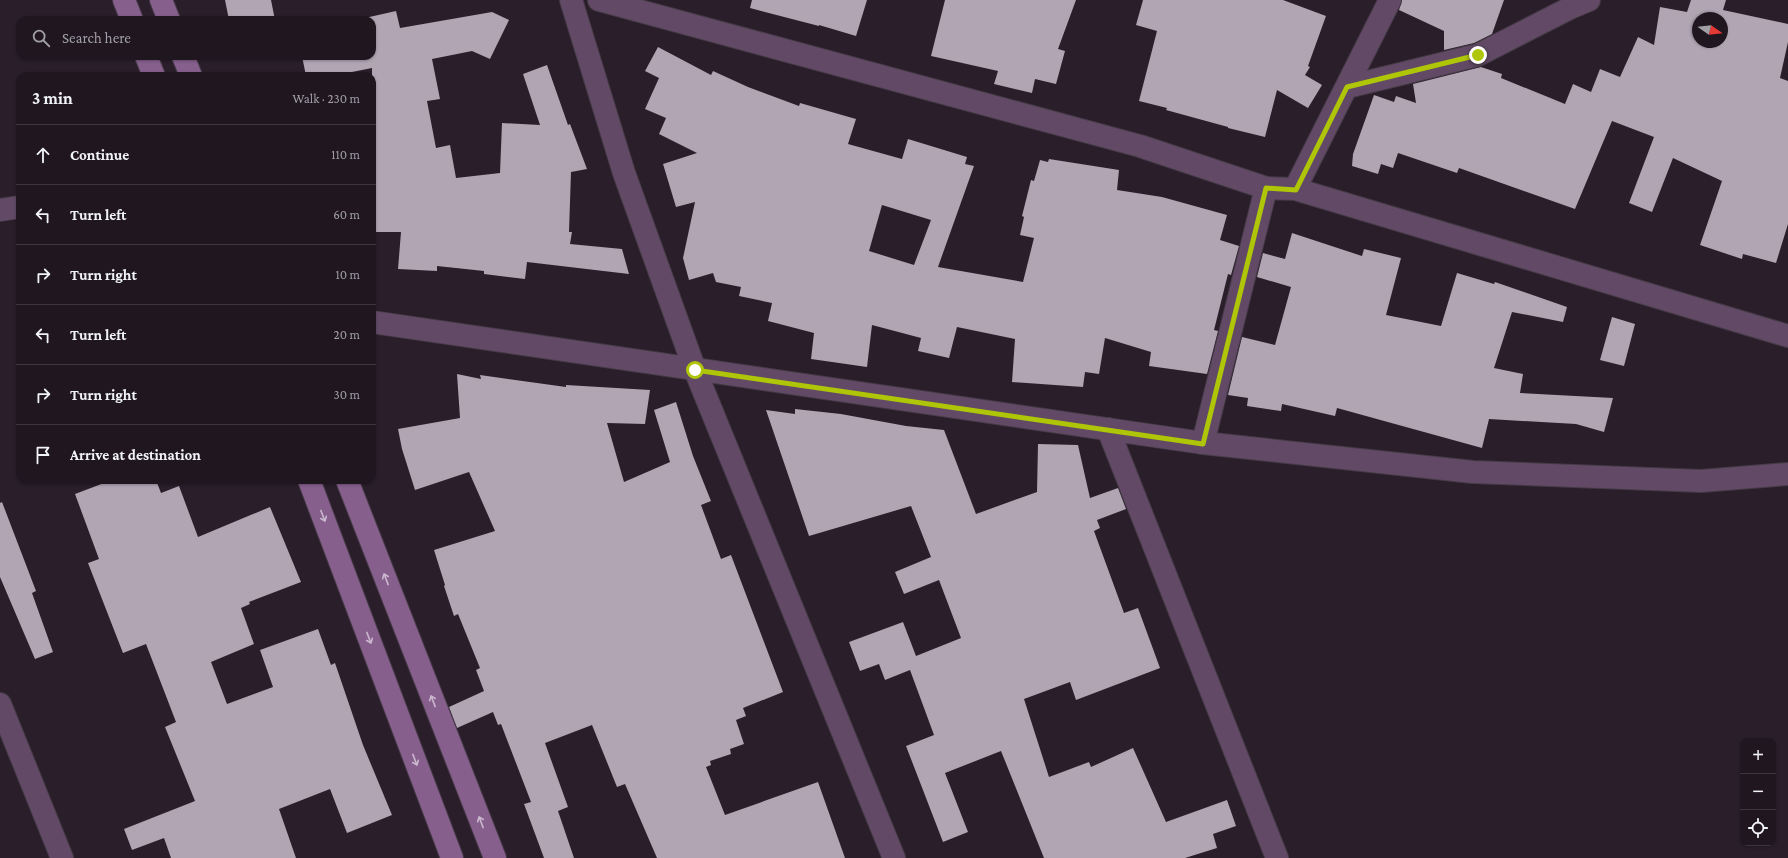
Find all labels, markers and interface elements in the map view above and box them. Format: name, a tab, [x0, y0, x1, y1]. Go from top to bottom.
north arrow	[1692, 12, 1728, 48]
search box	[16, 16, 376, 60]
icon: search	[30, 27, 52, 49]
text: Search here	[62, 30, 131, 46]
route end	[1469, 46, 1487, 64]
text: 3 min	[32, 89, 73, 108]
text: Walk · 230 m	[292, 91, 360, 106]
icon: ahead	[32, 144, 54, 166]
text: Continue	[70, 147, 129, 163]
text: 110 m	[331, 147, 360, 162]
icon: left	[32, 204, 54, 226]
text: Turn left	[70, 207, 126, 223]
text: 60 m	[333, 207, 360, 222]
icon: right	[32, 264, 54, 286]
text: Turn right	[70, 267, 137, 283]
text: 10 m	[335, 267, 360, 282]
icon: left	[32, 324, 54, 346]
text: Turn left	[70, 327, 126, 343]
text: 20 m	[334, 327, 360, 342]
route start	[686, 361, 704, 379]
icon: right	[32, 384, 54, 406]
text: Turn right	[70, 387, 137, 403]
text: 30 m	[334, 387, 360, 402]
icon: arrive	[32, 444, 54, 466]
text: Arrive at destination	[70, 447, 201, 463]
one-way arrow	[319, 510, 327, 522]
one-way arrow	[382, 574, 390, 586]
one-way arrow	[365, 632, 373, 644]
one-way arrow	[429, 695, 437, 707]
map controls	[1740, 738, 1776, 846]
button: +	[1740, 738, 1776, 774]
one-way arrow	[411, 753, 419, 765]
button: −	[1740, 774, 1776, 810]
button: locate	[1740, 810, 1776, 846]
one-way arrow	[476, 816, 484, 828]

